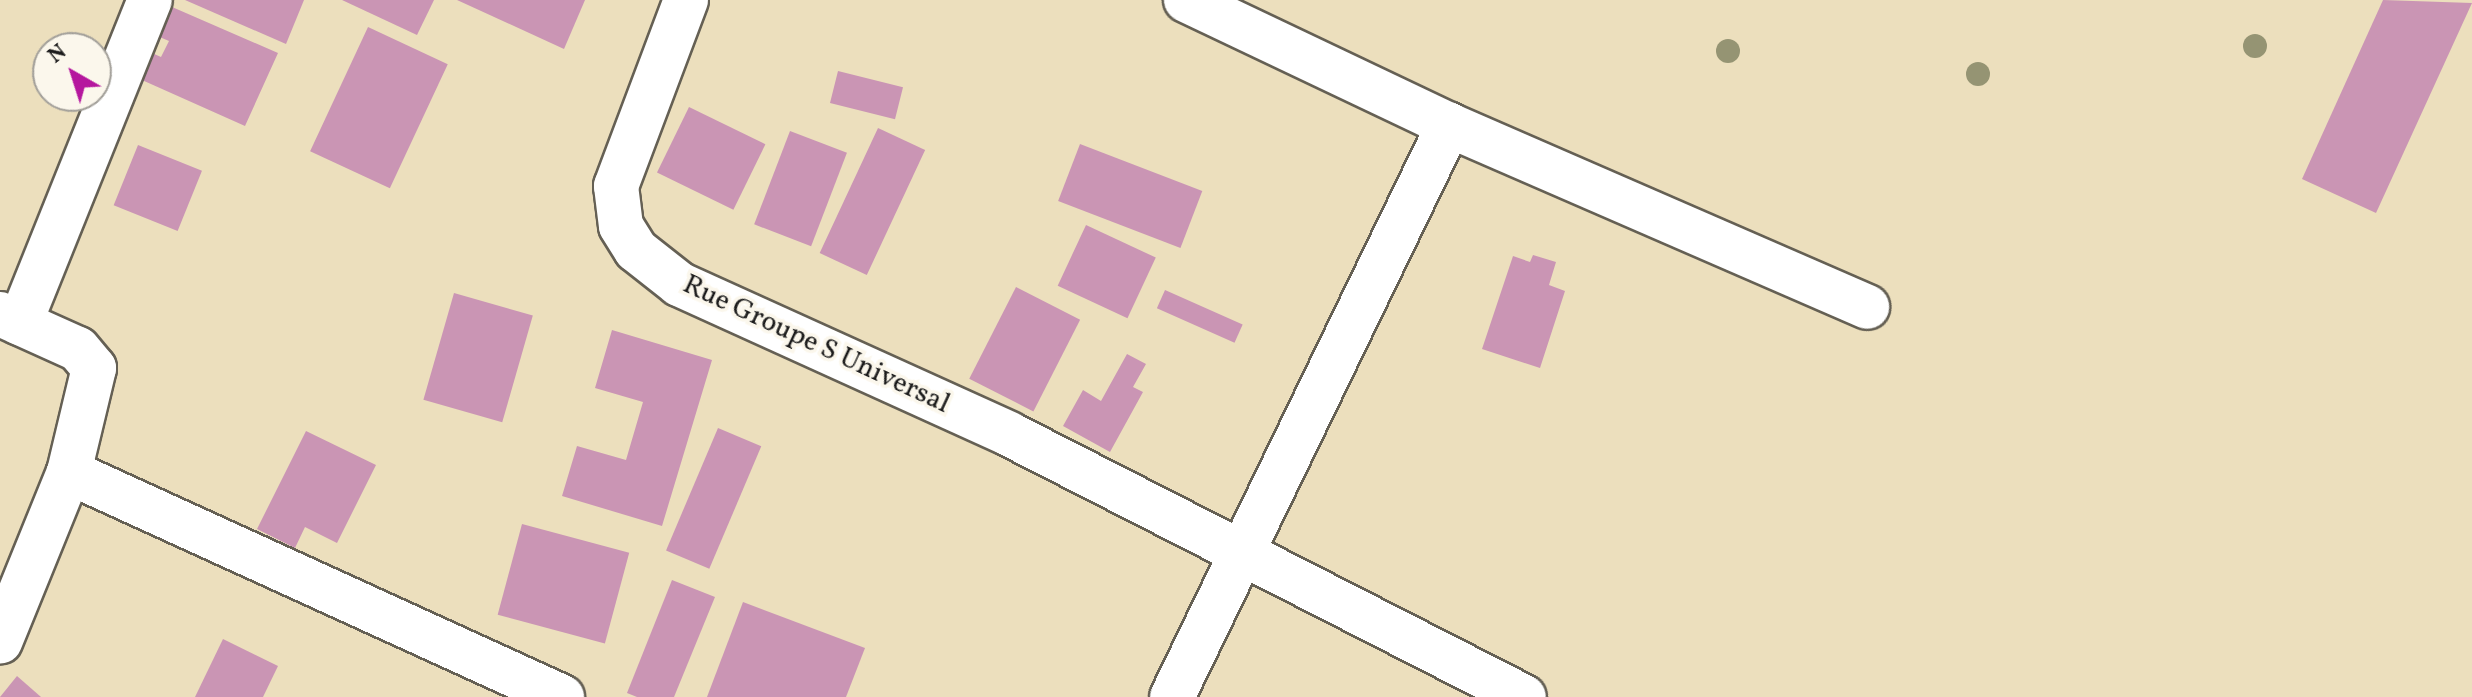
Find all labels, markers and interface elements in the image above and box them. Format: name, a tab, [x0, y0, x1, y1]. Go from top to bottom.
north arrow	[32, 32, 112, 112]
text: N	[42, 37, 74, 72]
street label: Rue Groupe S Universal	[677, 268, 955, 422]

